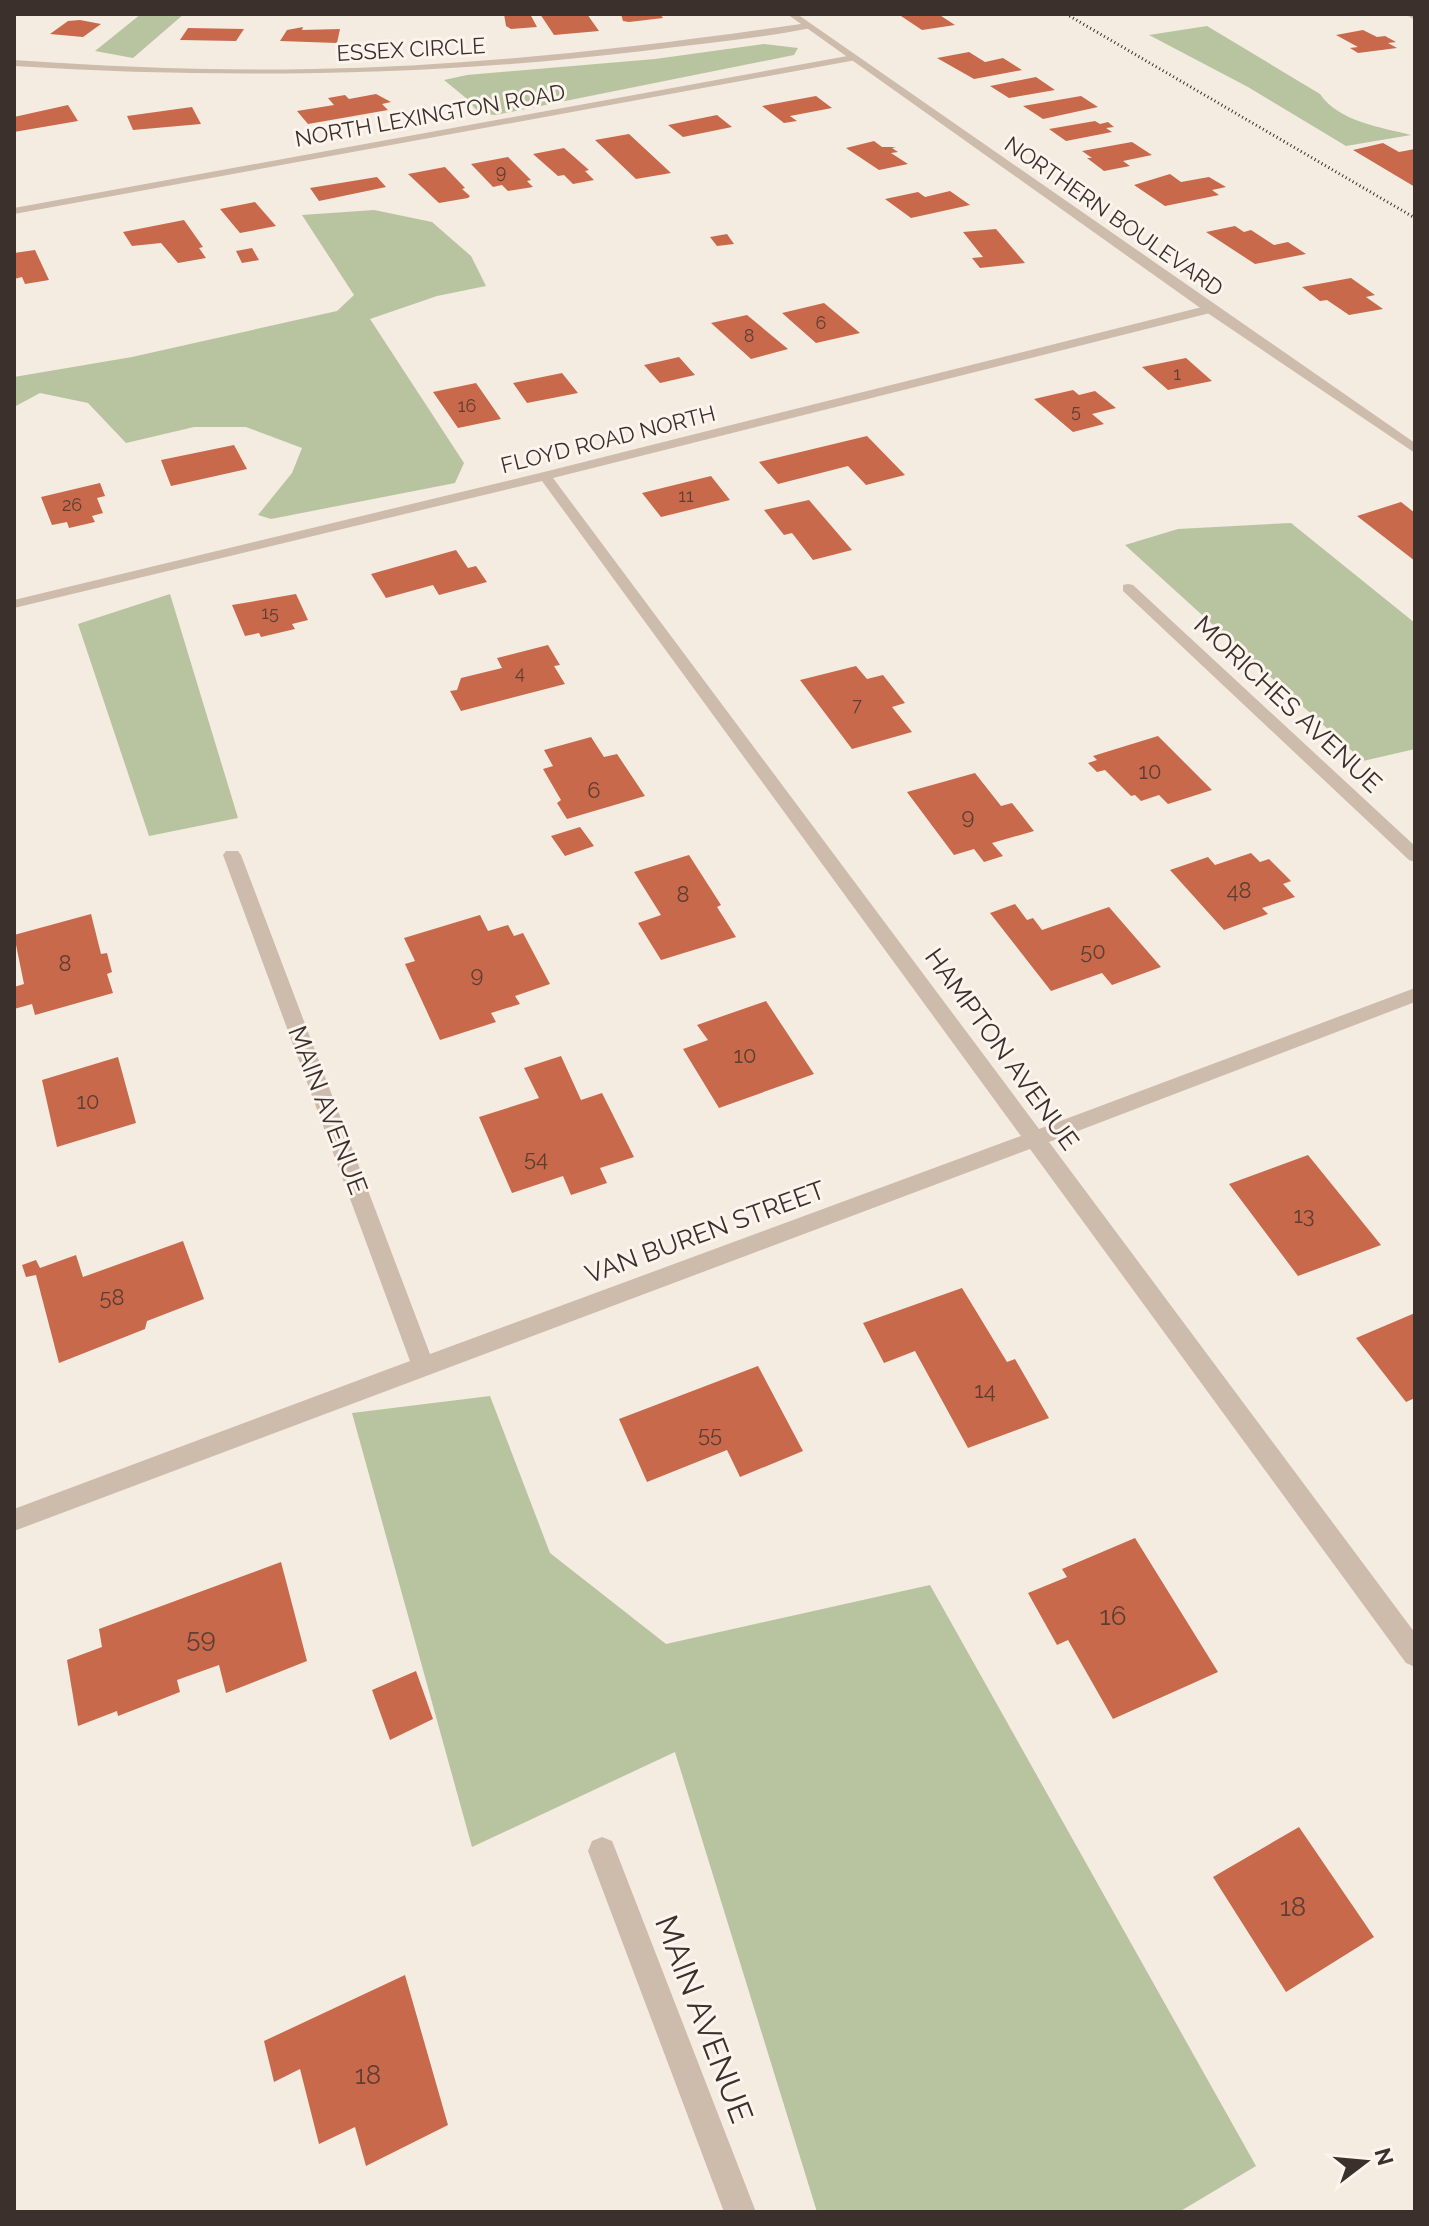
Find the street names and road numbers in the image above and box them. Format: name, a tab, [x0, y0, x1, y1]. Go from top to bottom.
street label: ESSEX CIRCLE	[336, 32, 486, 66]
street label: NORTH LEXINGTON ROAD	[293, 78, 567, 152]
street label: NORTHERN BOULEVARD	[1000, 131, 1228, 301]
street label: FLOYD ROAD NORTH	[498, 400, 718, 478]
street label: MORICHES AVENUE	[1188, 609, 1388, 799]
street label: HAMPTON AVENUE	[919, 943, 1085, 1155]
street label: MAIN AVENUE	[282, 1022, 374, 1198]
street label: VAN BUREN STREET	[581, 1175, 829, 1289]
street label: MAIN AVENUE	[648, 1910, 761, 2128]

